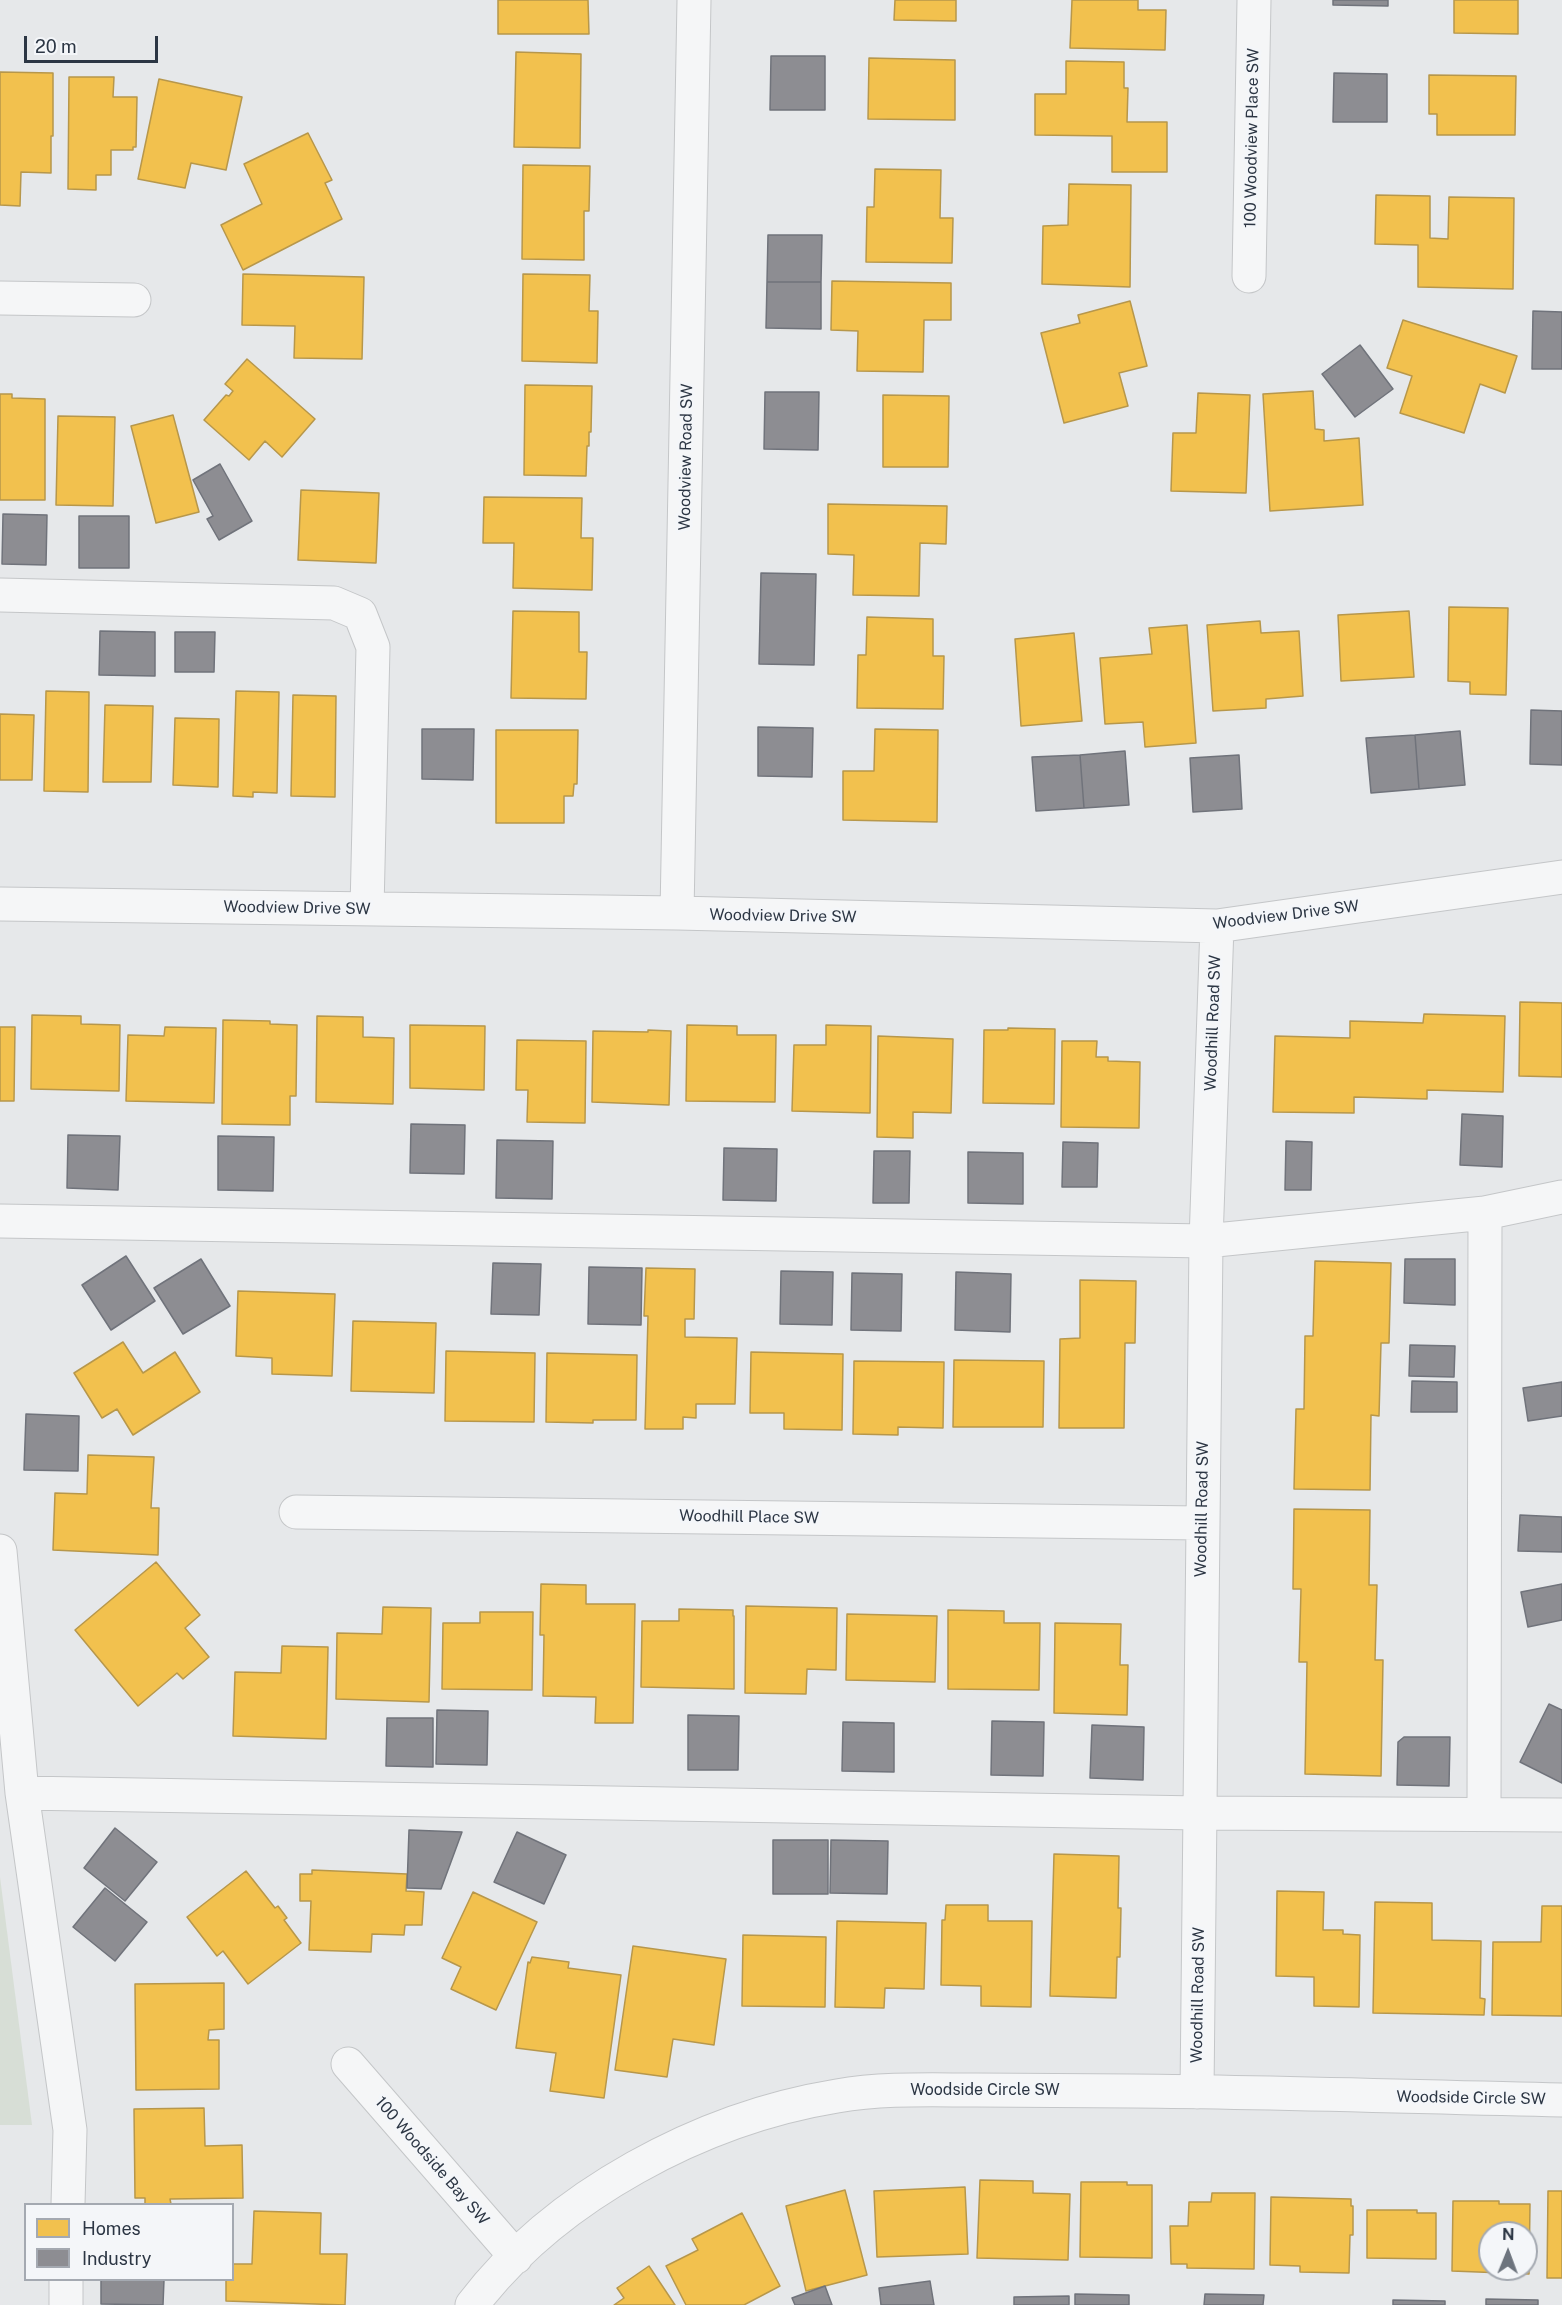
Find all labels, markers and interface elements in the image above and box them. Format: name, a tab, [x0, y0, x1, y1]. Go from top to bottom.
scale bar	[27, 24, 160, 62]
text: 20 m	[35, 36, 77, 57]
street label: 100 Woodview Place SW	[1241, 48, 1263, 228]
street label: Woodview Road SW	[675, 383, 697, 531]
street label: Woodview Drive SW	[1212, 896, 1360, 934]
street label: Woodview Drive SW	[223, 897, 371, 919]
street label: Woodview Drive SW	[709, 905, 857, 927]
street label: Woodhill Road SW	[1201, 955, 1225, 1091]
street label: Woodhill Road SW	[1191, 1441, 1213, 1577]
street label: Woodhill Place SW	[679, 1506, 819, 1528]
street label: Woodhill Road SW	[1187, 1927, 1209, 2063]
street label: Woodside Circle SW	[910, 2080, 1060, 2100]
street label: Woodside Circle SW	[1396, 2087, 1546, 2109]
street label: 100 Woodside Bay SW	[371, 2093, 493, 2229]
legend	[24, 2203, 234, 2281]
text: Homes	[82, 2218, 141, 2239]
north arrow	[1478, 2221, 1538, 2281]
text: N	[1502, 2225, 1515, 2244]
text: Industry	[82, 2248, 151, 2269]

